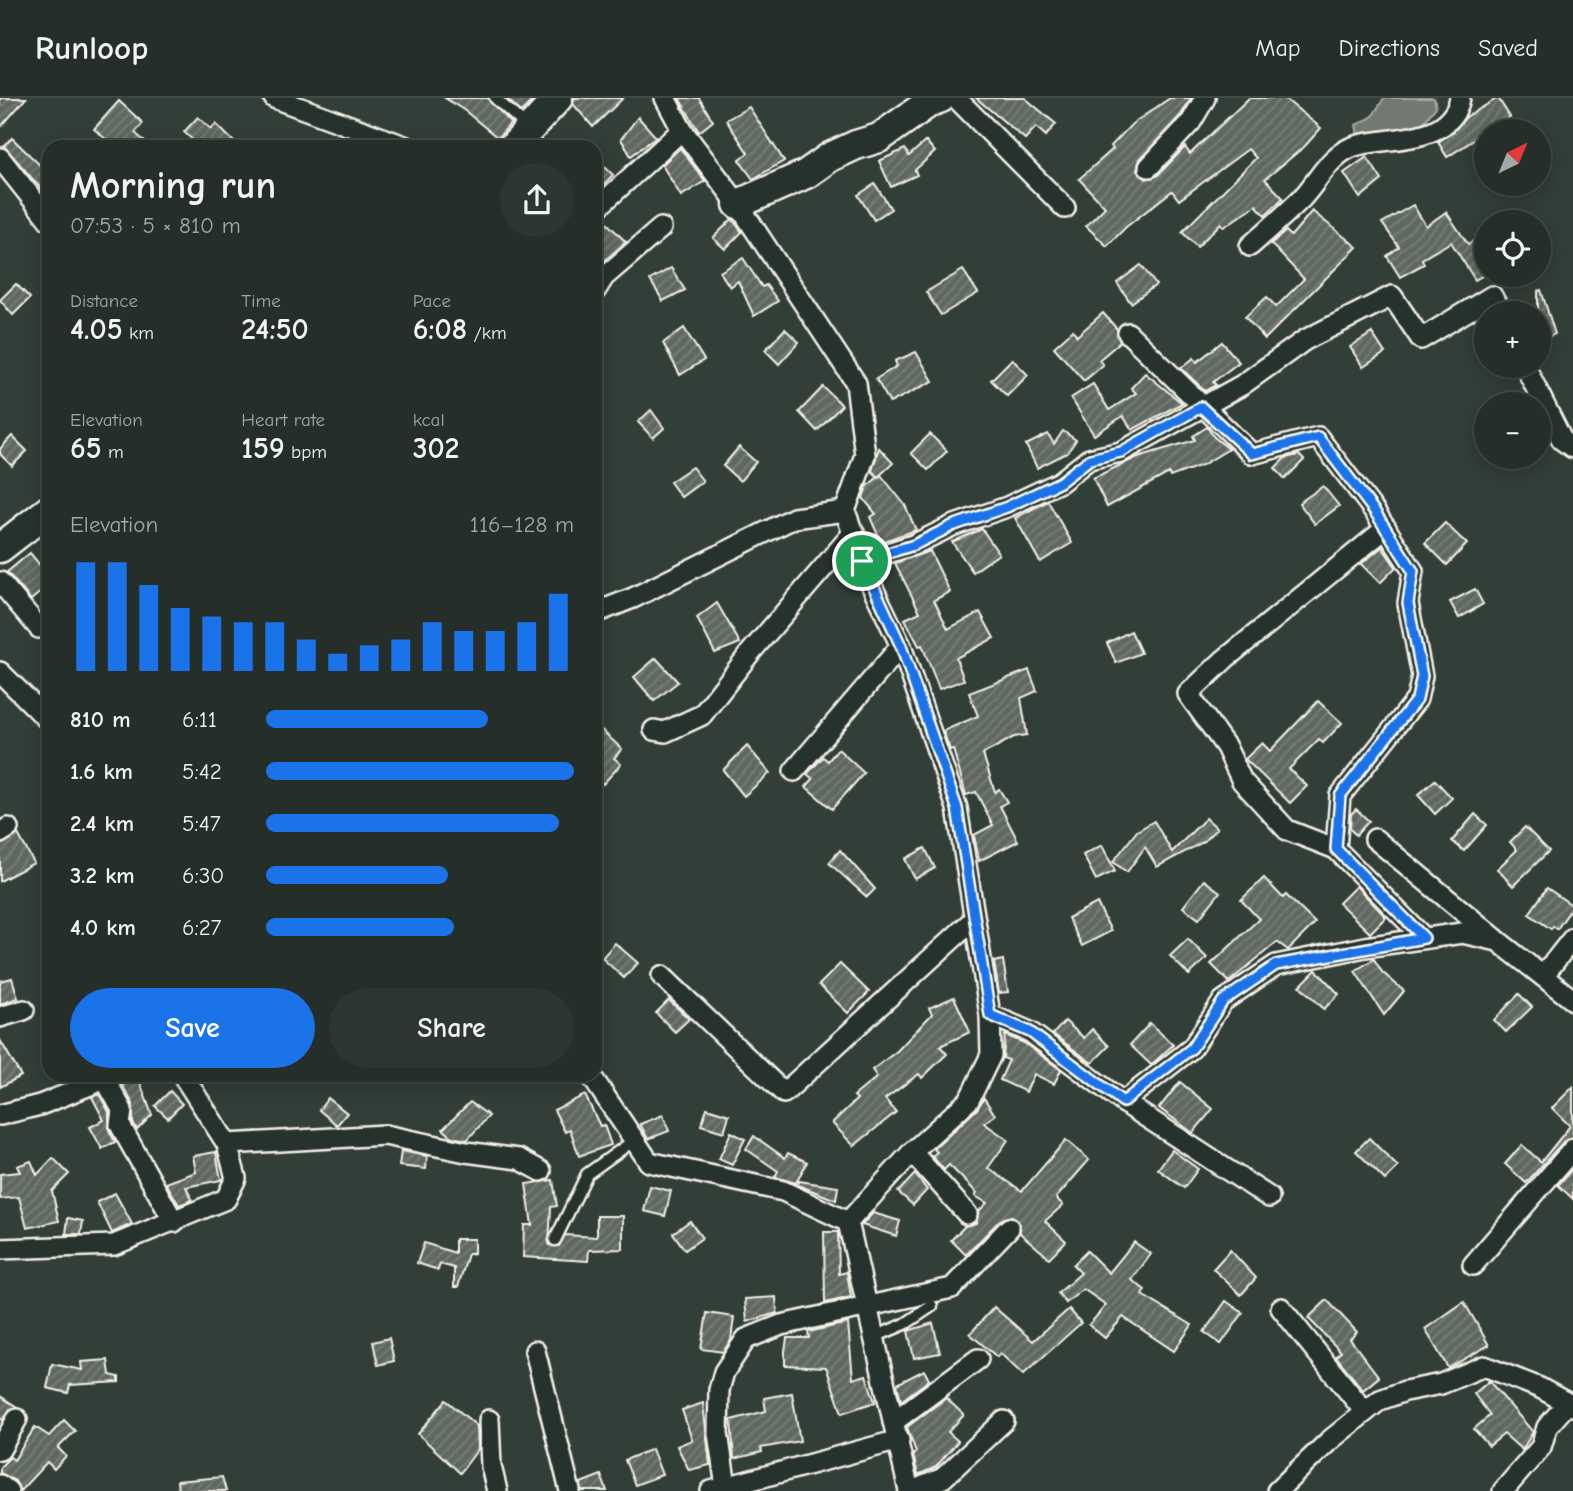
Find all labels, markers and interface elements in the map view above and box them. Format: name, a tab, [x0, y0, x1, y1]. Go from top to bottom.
text: Runloop	[35, 29, 148, 67]
text: Map	[1255, 34, 1301, 62]
text: Directions	[1339, 34, 1440, 62]
text: Saved	[1478, 34, 1538, 62]
north arrow	[1474, 119, 1550, 196]
map controls	[1474, 119, 1551, 469]
button: share	[500, 163, 574, 237]
text: Morning run	[70, 164, 276, 208]
button: locate	[1474, 210, 1551, 287]
text: 07:53 · 5 × 810 m	[70, 212, 241, 239]
text: Distance	[70, 290, 138, 312]
text: Time	[241, 290, 281, 312]
text: Pace	[413, 290, 451, 312]
button: +	[1474, 301, 1551, 378]
text: 4.05	[70, 312, 123, 347]
text: 24:50	[241, 312, 309, 347]
text: 6:08	[413, 312, 467, 347]
text: km	[123, 322, 154, 344]
text: /km	[467, 322, 507, 344]
button: −	[1474, 392, 1551, 469]
text: Elevation	[70, 409, 143, 431]
text: Heart rate	[241, 409, 325, 431]
text: kcal	[413, 409, 445, 431]
text: 65	[70, 431, 102, 466]
text: 159	[241, 431, 285, 466]
text: 302	[413, 431, 460, 466]
text: m	[102, 441, 124, 463]
text: bpm	[285, 441, 327, 463]
text: Elevation	[70, 511, 158, 538]
text: 116–128 m	[470, 511, 574, 538]
pin	[832, 531, 892, 591]
icon: arrive	[843, 542, 881, 580]
text: 810 m	[70, 706, 130, 733]
text: 6:11	[182, 706, 217, 733]
text: 1.6 km	[70, 758, 133, 785]
text: 5:42	[182, 758, 222, 785]
text: 2.4 km	[70, 810, 134, 837]
text: 5:47	[182, 810, 221, 837]
text: 3.2 km	[70, 862, 135, 889]
text: 6:30	[182, 862, 224, 889]
text: 4.0 km	[70, 914, 136, 941]
text: 6:27	[182, 914, 222, 941]
button: Save	[70, 988, 315, 1068]
button: Share	[329, 988, 574, 1068]

